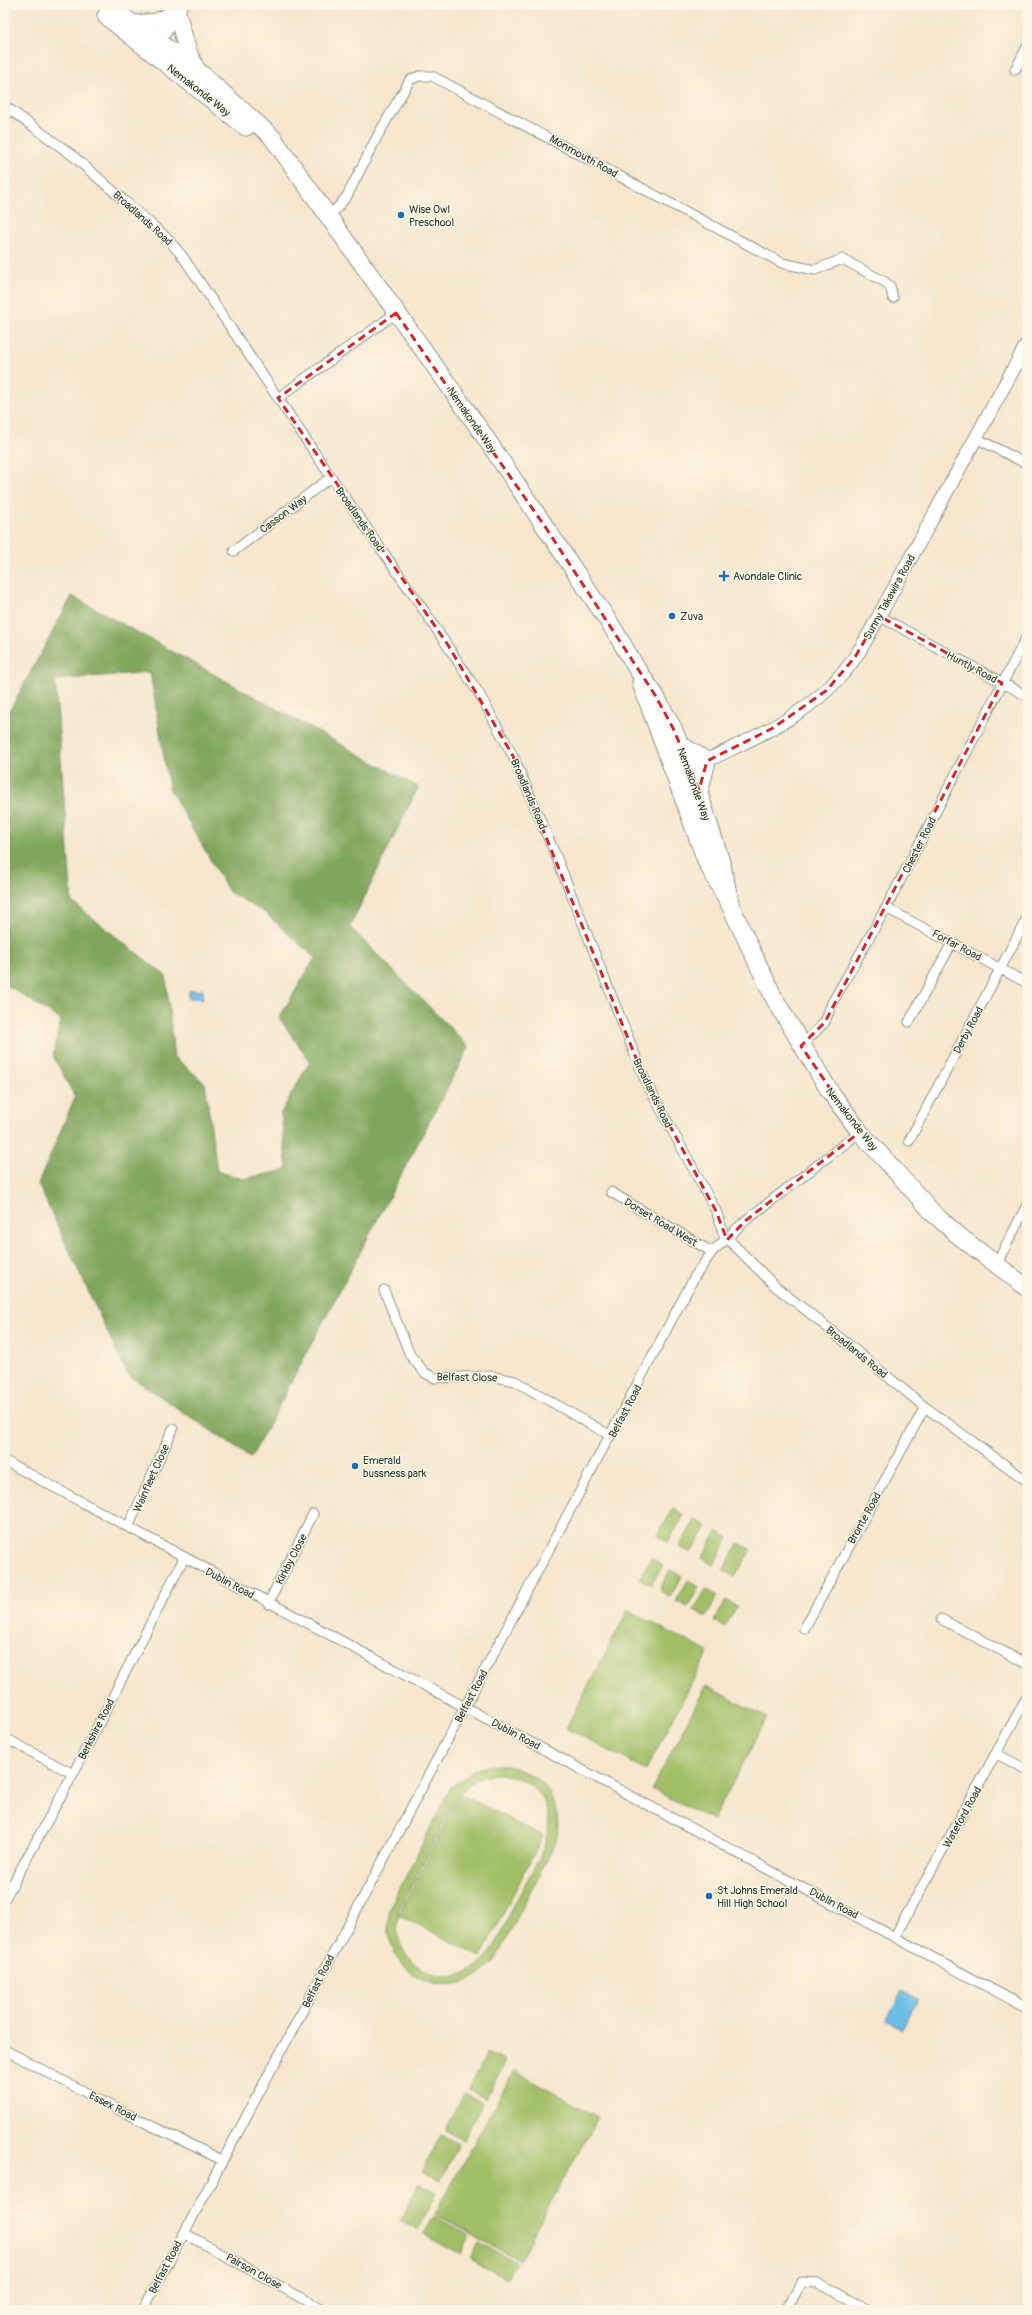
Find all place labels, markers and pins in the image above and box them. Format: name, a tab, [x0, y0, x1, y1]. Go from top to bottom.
place label: Wise Owl Preschool	[409, 203, 454, 229]
marker: Wise Owl Preschool	[396, 210, 406, 220]
marker: Avondale Clinic	[718, 570, 730, 582]
place label: Avondale Clinic	[733, 570, 803, 583]
place label: Zuva	[680, 610, 703, 623]
marker: Zuva	[667, 611, 677, 621]
place label: Emerald bussness park	[363, 1454, 427, 1480]
marker: Emerald bussness park	[350, 1461, 360, 1471]
place label: St Johns Emerald Hill High School	[717, 1884, 798, 1910]
marker: St Johns Emerald Hill High School	[704, 1891, 714, 1901]

